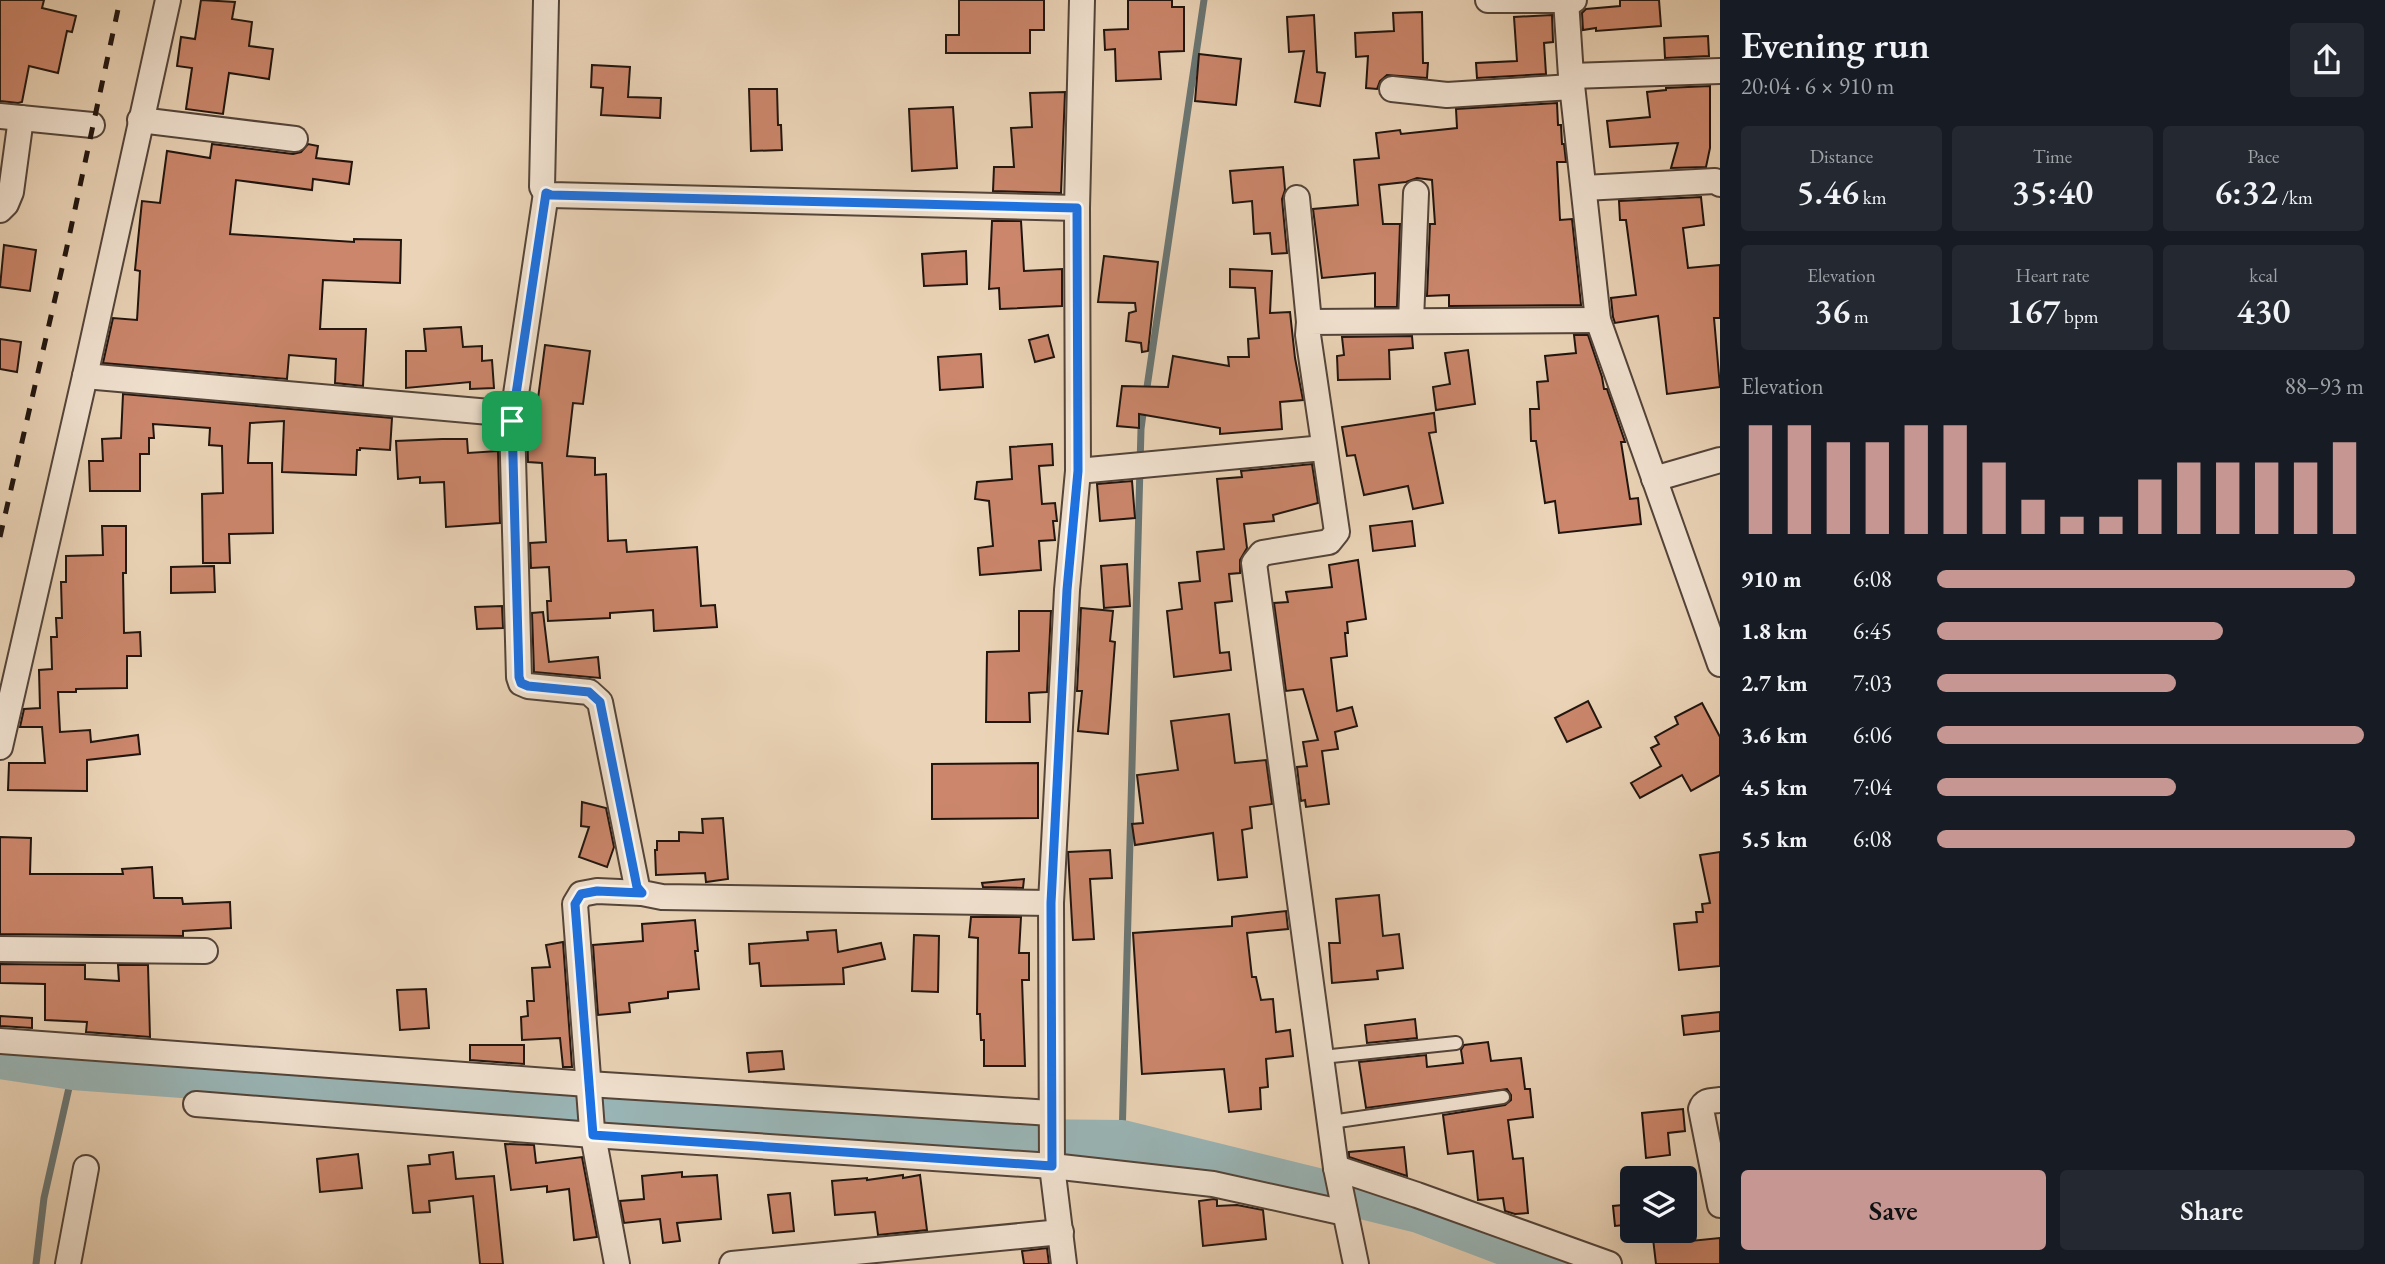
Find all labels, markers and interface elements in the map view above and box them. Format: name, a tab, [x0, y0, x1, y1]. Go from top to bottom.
text: Evening run	[1741, 20, 1930, 69]
button: share	[2290, 23, 2364, 97]
text: 20:04 · 6 × 910 m	[1741, 71, 1894, 101]
text: Distance	[1810, 144, 1873, 169]
text: Time	[2033, 144, 2072, 169]
text: Pace	[2248, 144, 2279, 169]
text: 5.46	[1797, 169, 1859, 214]
text: 35:40	[2012, 169, 2093, 214]
text: 6:32	[2214, 169, 2278, 214]
text: km	[1859, 185, 1886, 210]
text: /km	[2278, 185, 2313, 210]
text: Elevation	[1807, 263, 1876, 288]
text: Heart rate	[2016, 263, 2089, 288]
text: kcal	[2249, 263, 2278, 288]
text: 36	[1814, 288, 1850, 333]
text: 167	[2006, 288, 2060, 333]
text: 430	[2237, 288, 2290, 333]
text: m	[1850, 304, 1869, 329]
text: bpm	[2060, 304, 2099, 329]
text: Elevation	[1741, 371, 1824, 401]
text: 88–93 m	[2285, 371, 2364, 401]
pin	[482, 391, 542, 451]
icon: arrive	[493, 402, 531, 440]
text: 910 m	[1741, 564, 1802, 594]
text: 6:08	[1853, 564, 1892, 594]
text: 1.8 km	[1741, 616, 1808, 646]
text: 6:45	[1853, 616, 1892, 646]
text: 2.7 km	[1741, 668, 1808, 698]
text: 7:03	[1853, 668, 1892, 698]
text: 3.6 km	[1741, 720, 1808, 750]
text: 6:06	[1853, 720, 1892, 750]
text: 4.5 km	[1741, 772, 1808, 802]
text: 7:04	[1853, 772, 1892, 802]
text: 5.5 km	[1741, 824, 1808, 854]
text: 6:08	[1853, 824, 1892, 854]
map controls	[1620, 1166, 1697, 1243]
button: layers	[1620, 1166, 1697, 1243]
button: Save	[1741, 1170, 2046, 1250]
button: Share	[2060, 1170, 2364, 1250]

